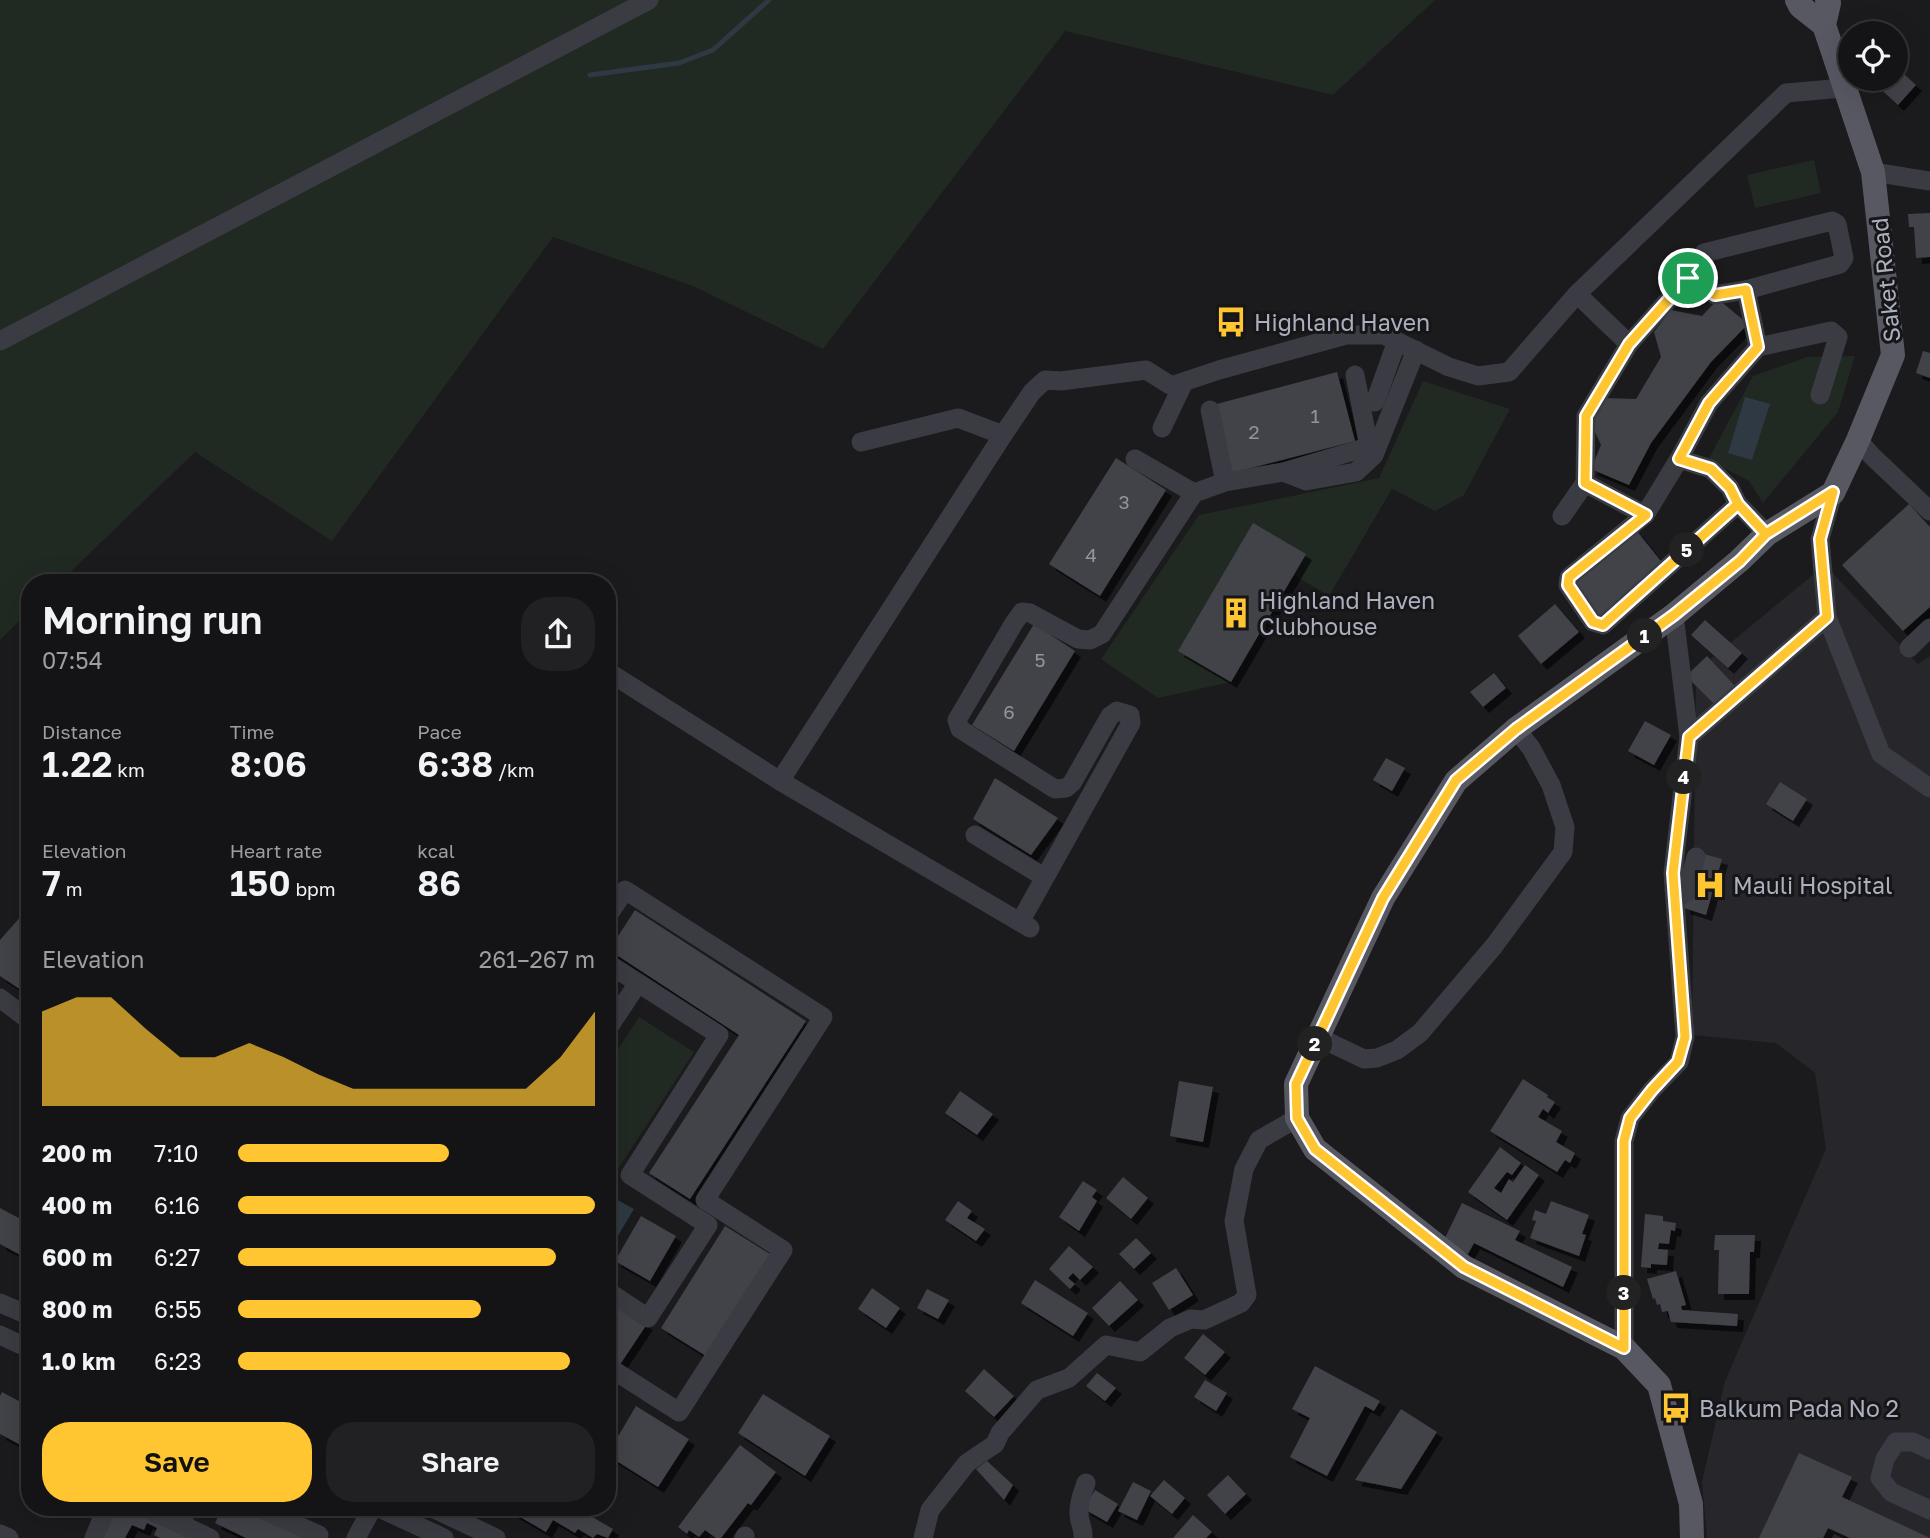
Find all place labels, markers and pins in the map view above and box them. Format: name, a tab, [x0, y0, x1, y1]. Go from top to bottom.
pin	[1658, 248, 1718, 308]
bus stop icon: Highland Haven	[1214, 305, 1248, 339]
place label: Highland Haven	[1254, 308, 1430, 336]
pin: 5	[1670, 532, 1704, 568]
place label: Highland Haven Clubhouse	[1259, 586, 1435, 640]
building icon: Highland Haven Clubhouse	[1219, 596, 1253, 630]
pin: 1	[1628, 618, 1662, 654]
pin: 4	[1666, 760, 1702, 794]
hospital icon: Mauli Hospital	[1693, 868, 1727, 902]
place label: Mauli Hospital	[1733, 871, 1892, 899]
pin: 2	[1298, 1026, 1332, 1062]
pin: 3	[1606, 1276, 1642, 1310]
bus stop icon: Balkum Pada No 2	[1659, 1391, 1693, 1425]
place label: Balkum Pada No 2	[1699, 1394, 1899, 1422]

